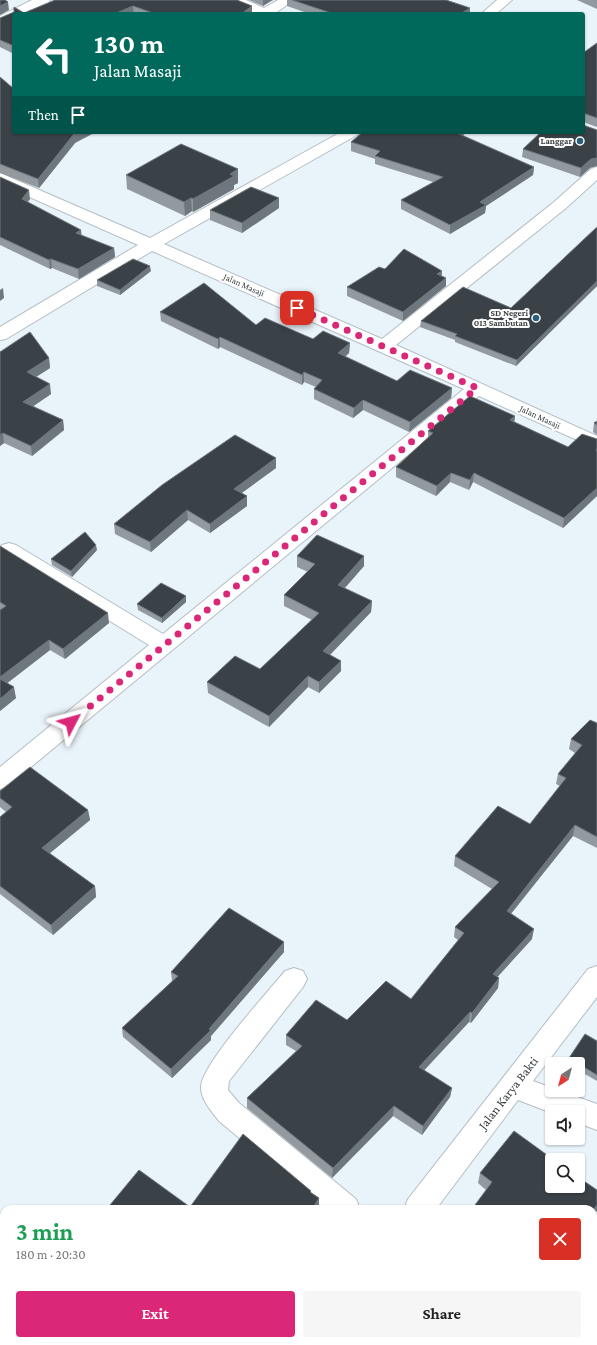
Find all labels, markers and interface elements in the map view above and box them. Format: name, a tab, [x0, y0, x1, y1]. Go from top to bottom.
icon: left	[28, 28, 80, 80]
text: 130 m	[94, 28, 164, 59]
text: Jalan Masaji	[94, 61, 182, 81]
icon: arrive	[67, 104, 89, 126]
text: Then	[28, 107, 59, 123]
place label: Langgar	[541, 136, 572, 146]
marker: Langgar	[575, 136, 585, 146]
street label: Jalan Masaji	[221, 271, 267, 300]
pin	[280, 291, 314, 325]
icon: arrive	[286, 297, 308, 319]
place label: SD Negeri 013 Sambutan	[474, 308, 529, 328]
marker: SD Negeri 013 Sambutan	[531, 313, 541, 323]
street label: Jalan Masaji	[517, 403, 563, 432]
position arrow	[50, 701, 92, 743]
street label: Jalan Karya Bakti	[474, 1053, 541, 1133]
north arrow	[545, 1057, 585, 1097]
map controls	[545, 1057, 585, 1193]
button: sound	[545, 1105, 585, 1145]
button: search	[545, 1153, 585, 1193]
text: 3 min	[16, 1218, 73, 1245]
button: close	[539, 1218, 581, 1260]
text: 180 m · 20:30	[16, 1247, 86, 1262]
button: Exit	[16, 1291, 295, 1337]
button: Share	[303, 1291, 581, 1337]

